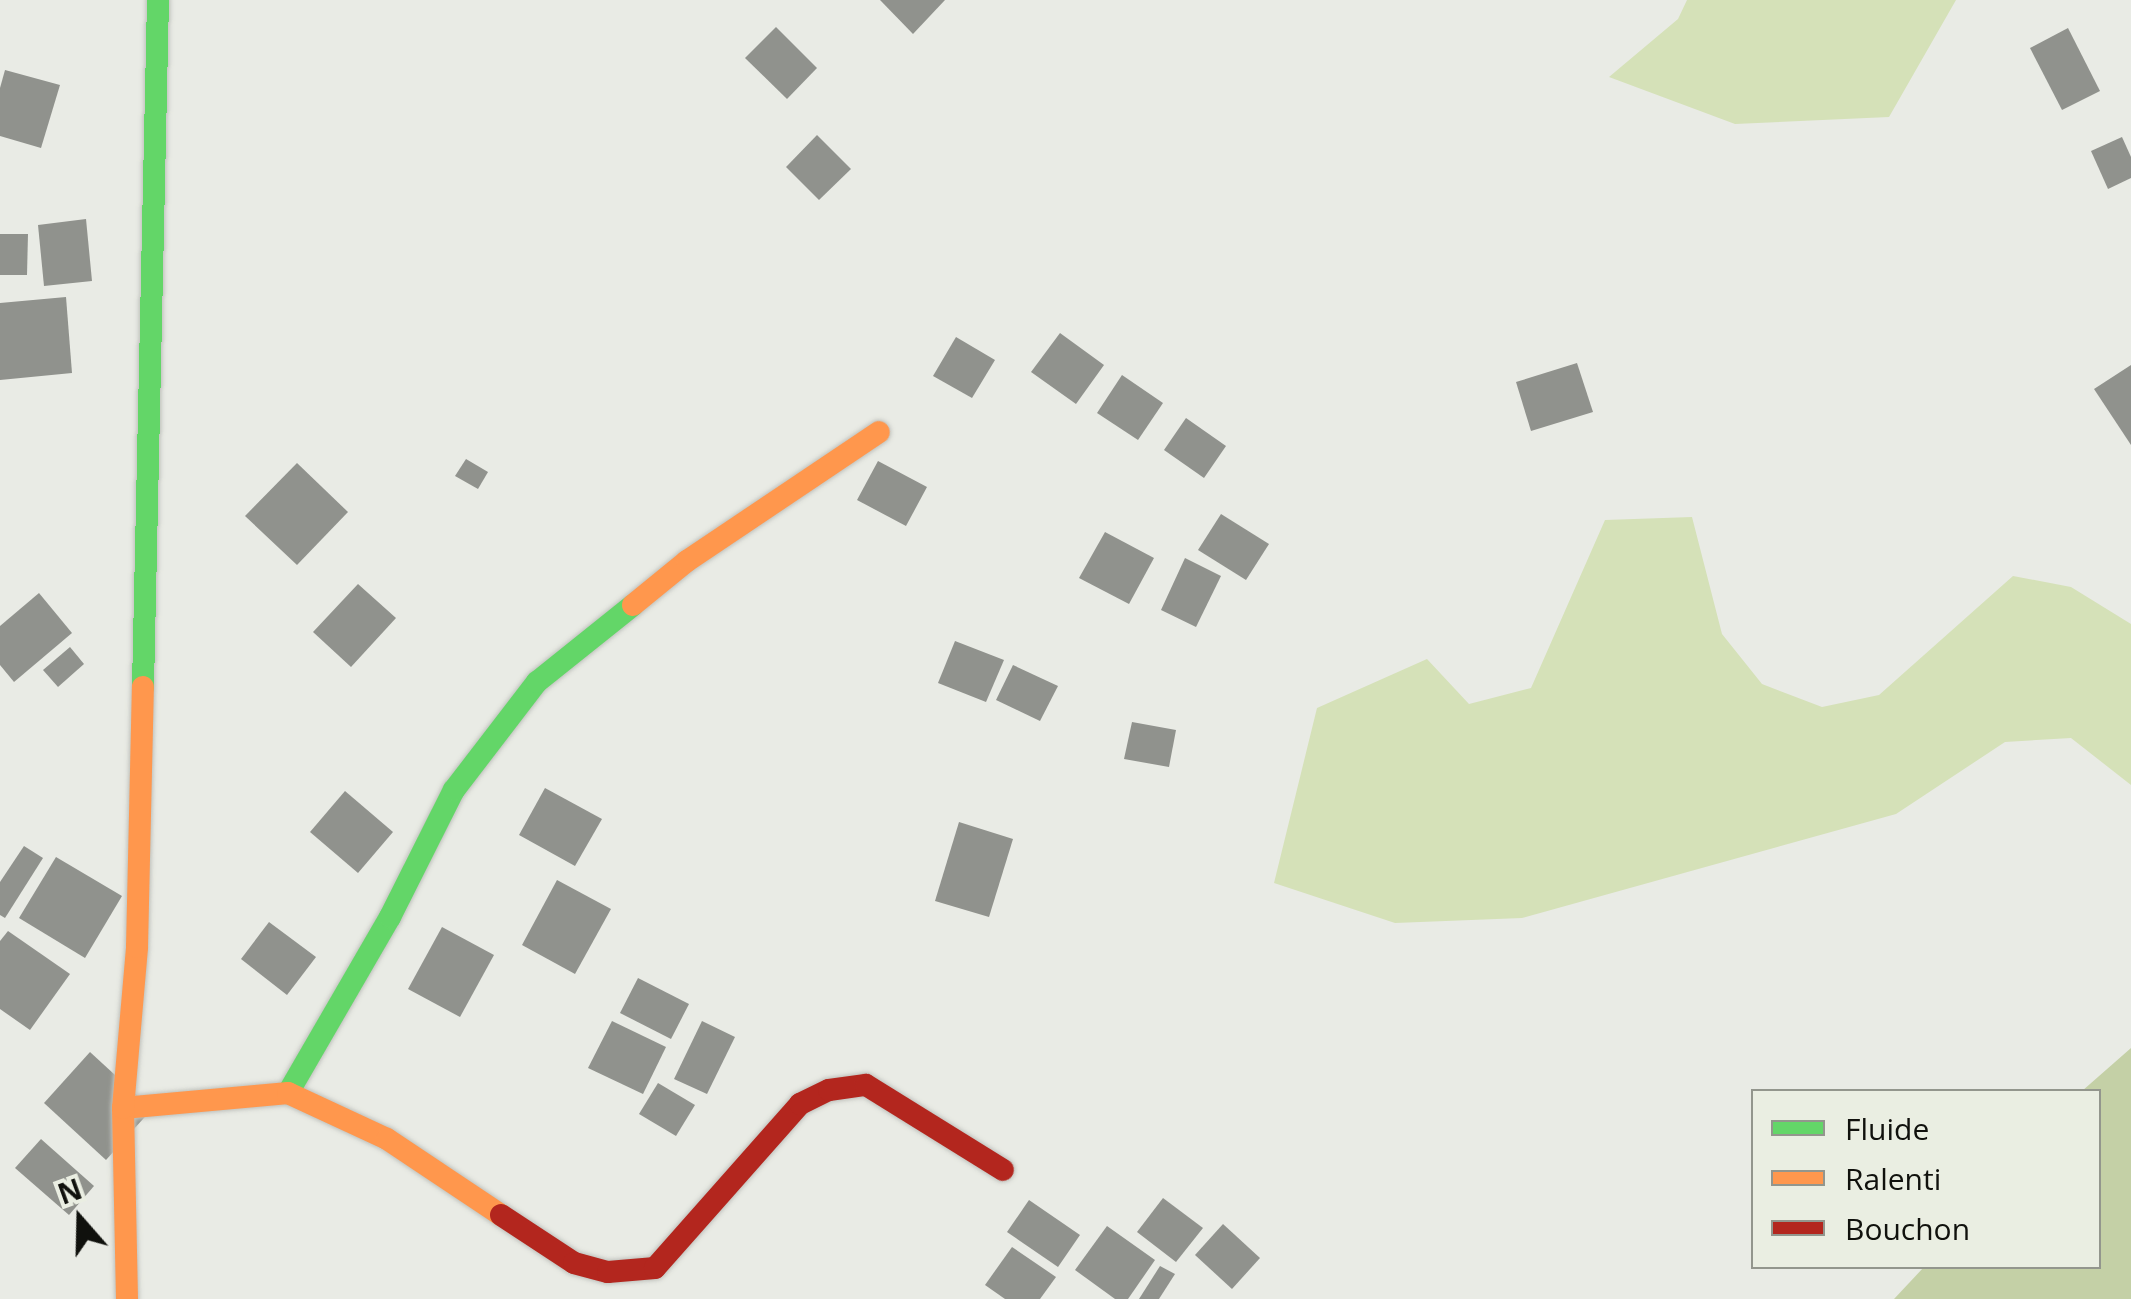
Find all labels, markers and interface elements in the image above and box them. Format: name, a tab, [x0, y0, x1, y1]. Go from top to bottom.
legend	[1751, 1089, 2101, 1269]
text: Fluide	[1845, 1108, 1929, 1149]
text: Ralenti	[1845, 1158, 1941, 1199]
north arrow	[30, 1169, 130, 1269]
text: N	[53, 1169, 87, 1213]
text: Bouchon	[1845, 1208, 1970, 1249]

